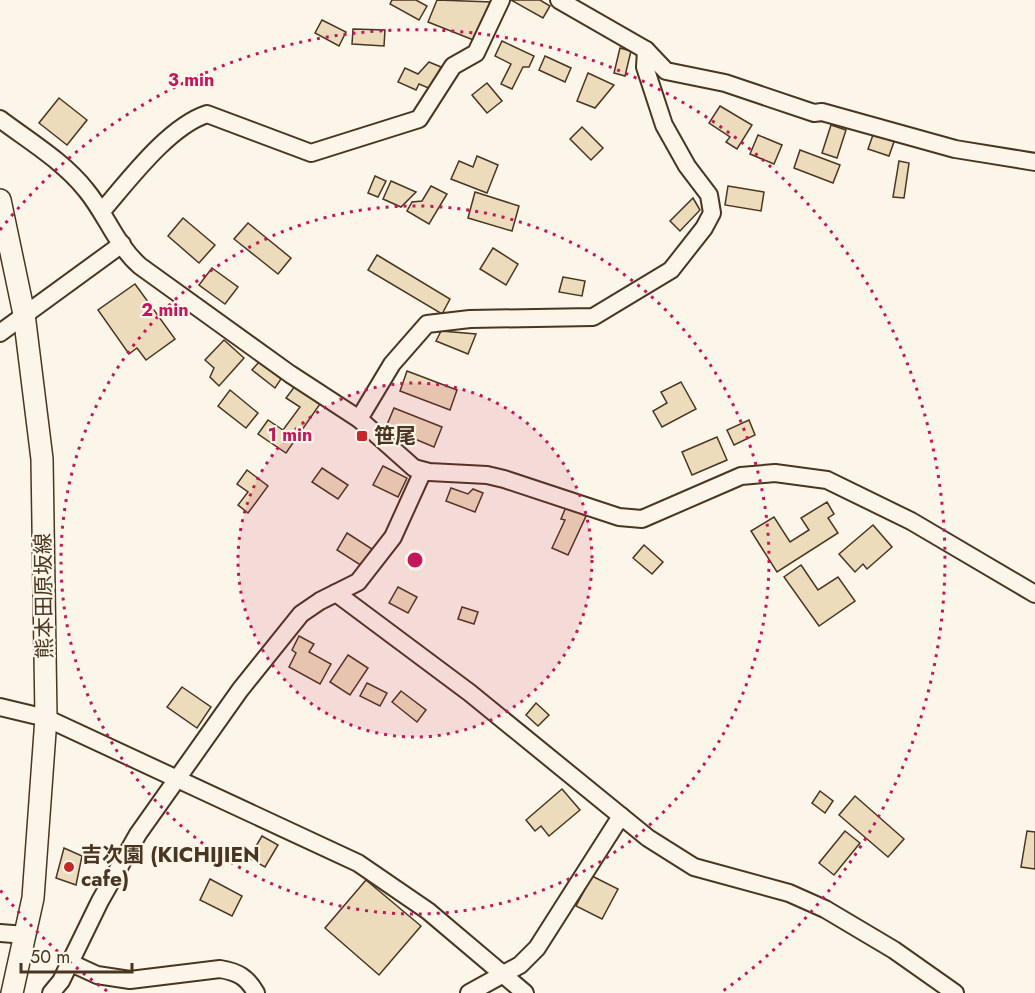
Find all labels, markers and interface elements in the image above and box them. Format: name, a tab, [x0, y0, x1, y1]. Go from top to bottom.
text: 3 min	[168, 67, 214, 93]
text: 2 min	[141, 297, 189, 323]
place label: 笹尾	[374, 421, 416, 451]
text: 1 min	[268, 422, 312, 448]
marker: 笹尾	[355, 429, 369, 443]
street label: 熊本田原坂線	[28, 533, 60, 659]
centre of rings	[405, 550, 425, 570]
place label: 吉次園 (KICHIJIEN cafe)	[81, 840, 260, 894]
marker: 吉次園 (KICHIJIEN cafe)	[62, 860, 76, 874]
scale bar	[21, 936, 132, 974]
text: 50 m	[30, 944, 70, 970]

